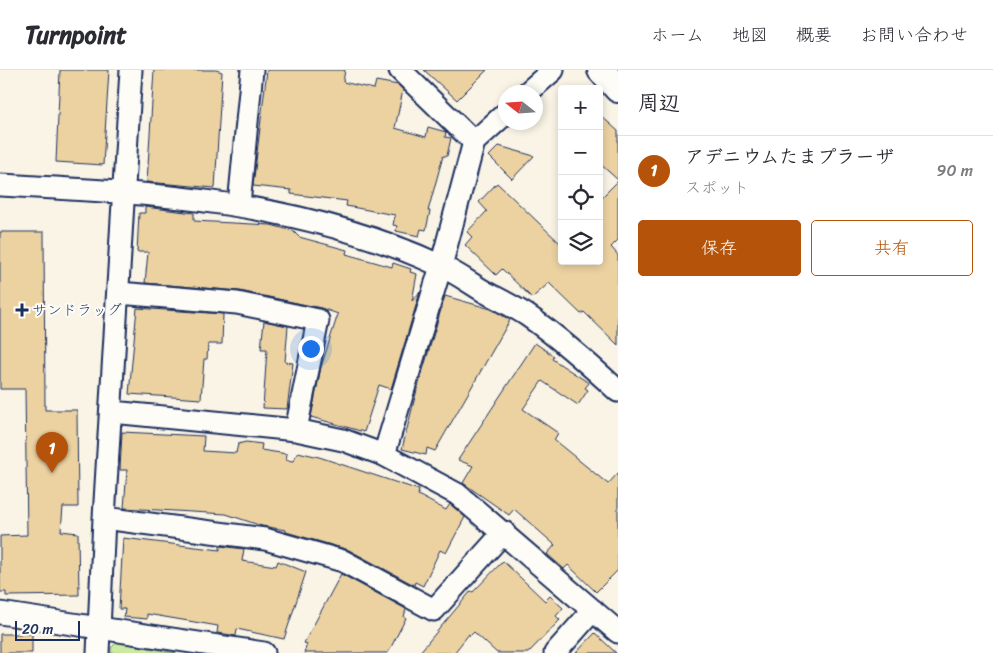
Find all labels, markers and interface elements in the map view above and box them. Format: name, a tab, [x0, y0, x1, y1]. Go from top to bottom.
text: Turnpoint	[25, 14, 127, 56]
text: ホーム	[651, 19, 704, 51]
text: 地図	[732, 19, 768, 51]
text: 概要	[796, 19, 832, 51]
text: お問い合わせ	[860, 19, 968, 51]
text: 周辺	[638, 84, 680, 122]
north arrow	[498, 85, 543, 130]
map controls	[558, 85, 603, 265]
button: +	[558, 85, 603, 130]
button: −	[558, 130, 603, 175]
text: アデニウムたまプラーザ	[685, 140, 894, 173]
text: 1	[651, 156, 657, 185]
text: 90 m	[937, 156, 973, 185]
text: スポット	[685, 173, 749, 202]
button: locate	[558, 175, 603, 220]
button: layers	[558, 220, 603, 265]
button: 保存	[638, 220, 801, 276]
button: 共有	[811, 220, 973, 276]
place label: サンドラッグ	[32, 297, 122, 323]
marker: サンドラッグ	[16, 304, 28, 316]
your location	[298, 336, 324, 362]
pin: 1	[36, 432, 68, 473]
text: 20 m	[22, 617, 53, 642]
scale bar	[15, 618, 80, 641]

